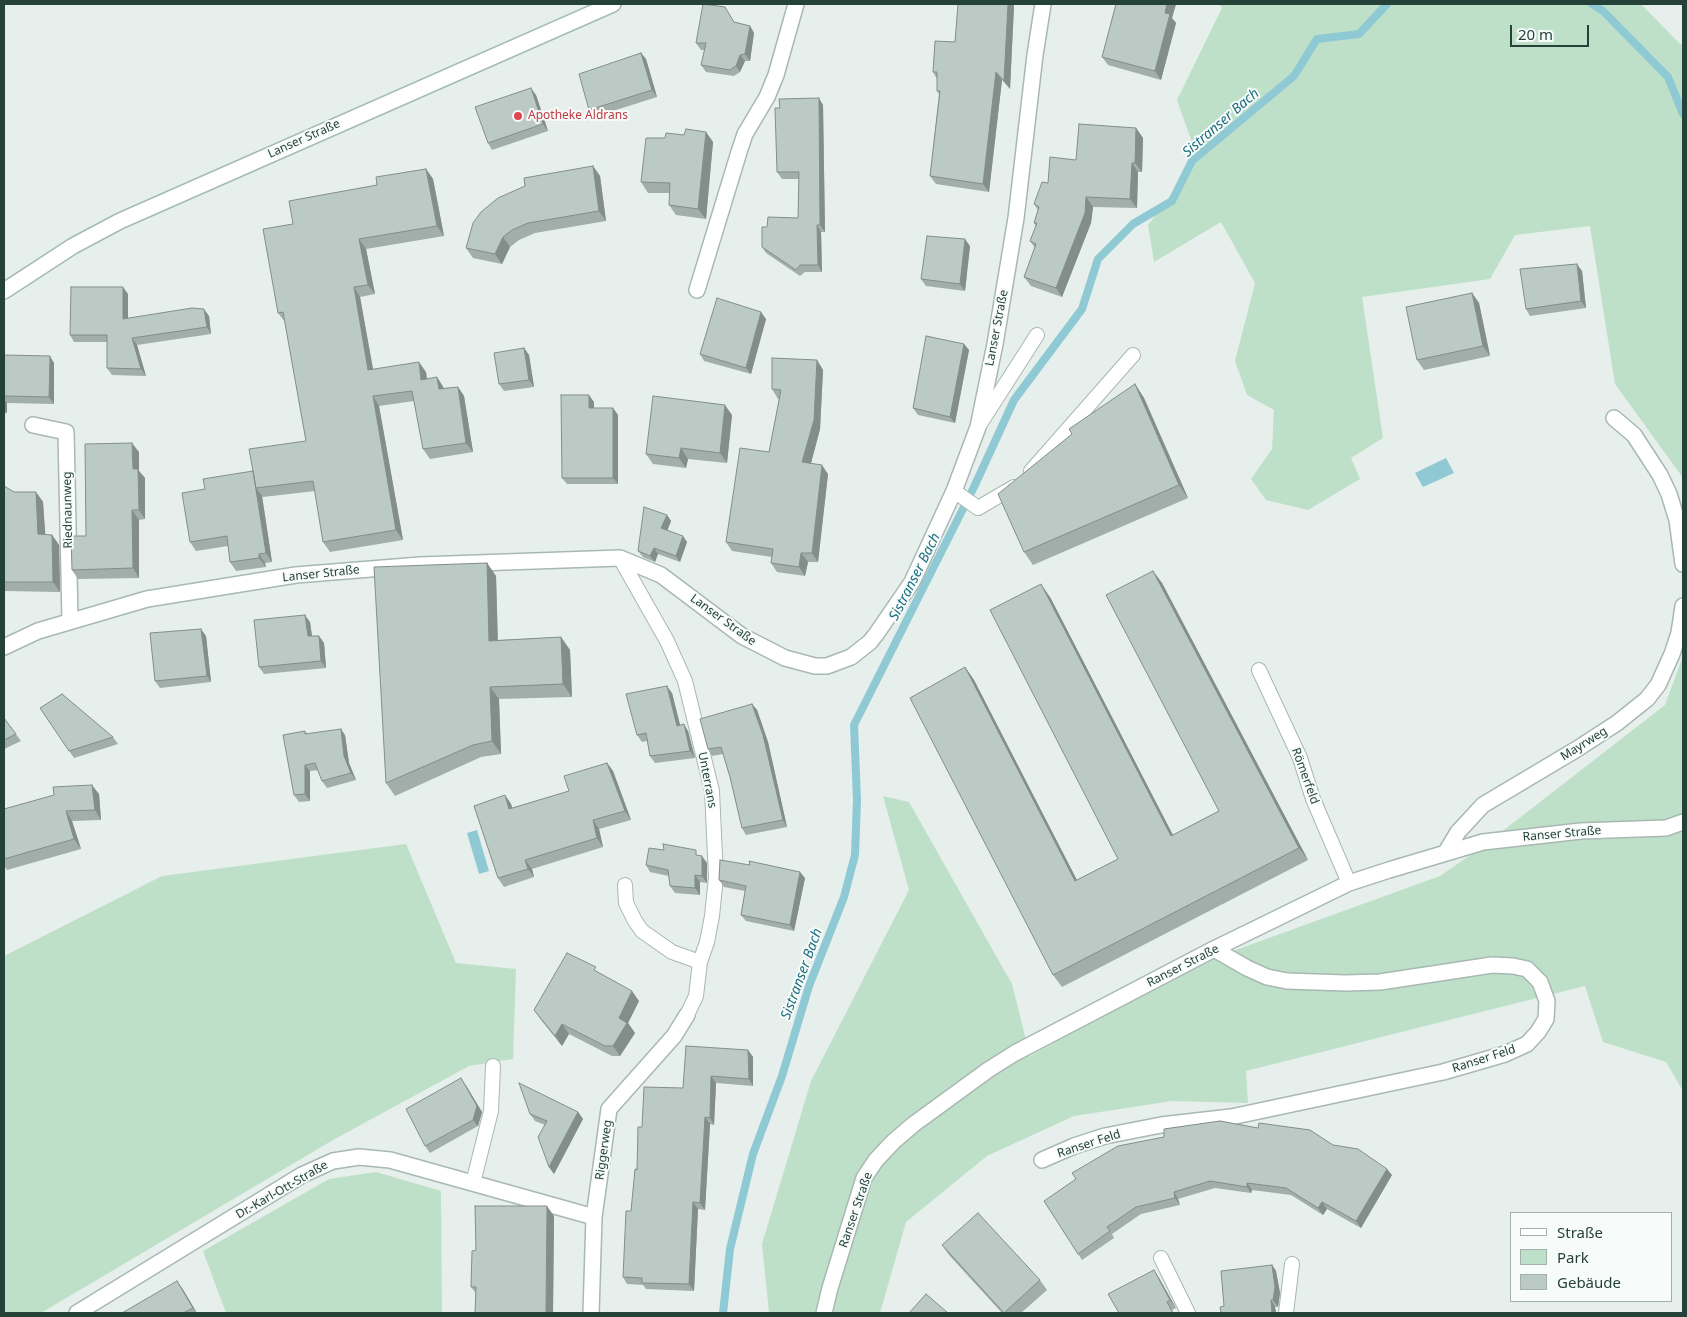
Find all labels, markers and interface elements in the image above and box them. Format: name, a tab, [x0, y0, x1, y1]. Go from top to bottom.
scale bar	[1512, 15, 1591, 47]
text: 20 m	[1518, 24, 1553, 44]
water label: Sistranser Bach	[1179, 85, 1263, 161]
place label: Apotheke Aldrans	[528, 109, 628, 123]
marker: Apotheke Aldrans	[512, 110, 524, 122]
street label: Lanser Straße	[266, 117, 342, 161]
street label: Lanser Straße	[983, 288, 1011, 368]
street label: Riednaunweg	[60, 471, 76, 549]
water label: Sistranser Bach	[886, 531, 944, 623]
street label: Lanser Straße	[282, 563, 360, 585]
street label: Lanser Straße	[687, 591, 759, 649]
street label: Mayrweg	[1558, 724, 1610, 764]
street label: Römerfeld	[1288, 746, 1322, 806]
street label: Unterrans	[695, 751, 719, 809]
street label: Ranser Straße	[1522, 823, 1602, 845]
water label: Sistranser Bach	[778, 926, 826, 1022]
street label: Ranser Straße	[1145, 942, 1221, 990]
street label: Ranser Feld	[1451, 1042, 1517, 1076]
street label: Riggerweg	[593, 1119, 615, 1181]
street label: Ranser Feld	[1056, 1127, 1122, 1161]
street label: Dr.-Karl-Ott-Straße	[234, 1158, 330, 1222]
street label: Ranser Straße	[836, 1170, 876, 1250]
legend	[1510, 1212, 1672, 1302]
text: Straße	[1557, 1222, 1603, 1242]
text: Park	[1557, 1247, 1589, 1267]
text: Gebäude	[1557, 1272, 1621, 1292]

